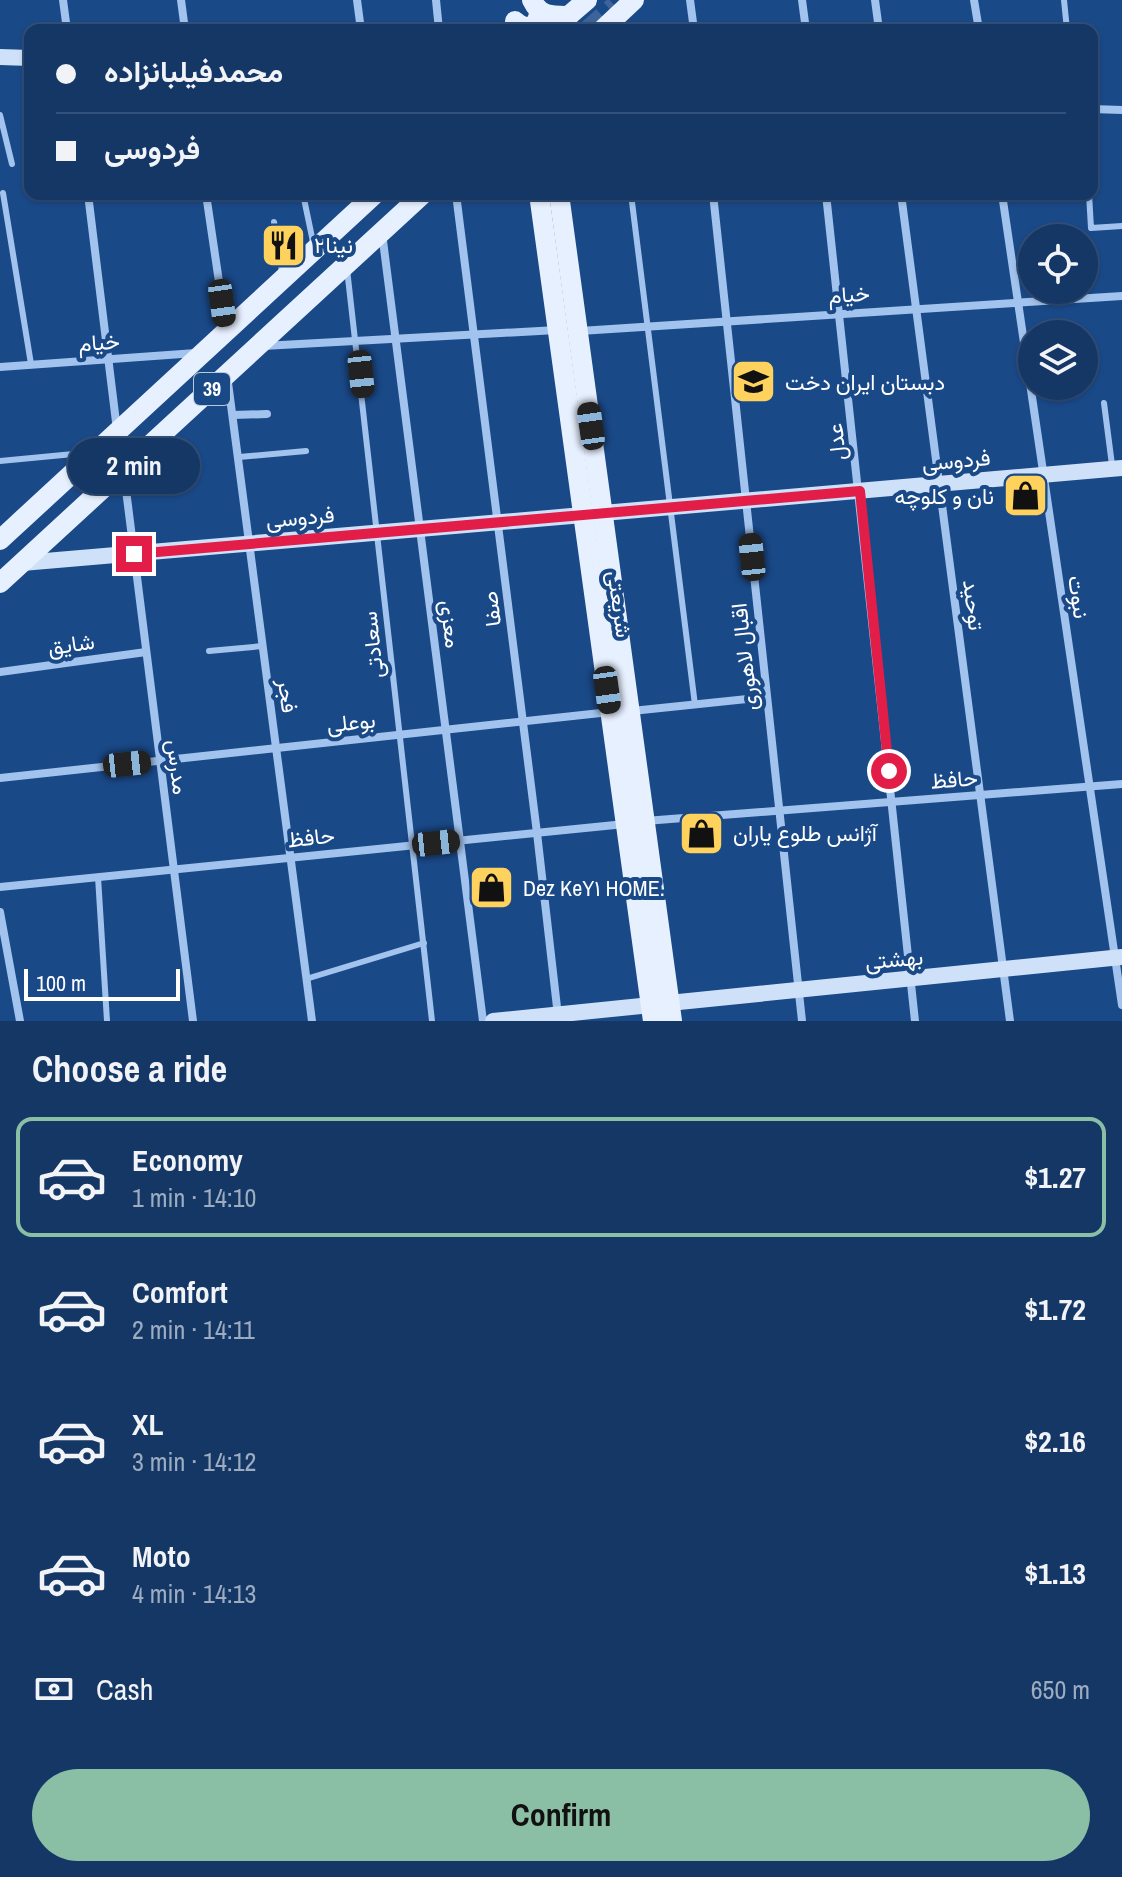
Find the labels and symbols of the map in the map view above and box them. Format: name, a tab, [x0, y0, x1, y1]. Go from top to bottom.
restaurant icon: نینا۲	[259, 221, 307, 269]
place label: نینا۲	[314, 230, 353, 260]
car	[207, 278, 237, 328]
street label: خیام	[827, 278, 871, 310]
street label: خیام	[77, 326, 121, 358]
car	[347, 349, 375, 399]
school or university icon: دبستان ایران دخت	[730, 358, 778, 406]
place label: دبستان ایران دخت	[785, 367, 945, 397]
road number: 39	[194, 373, 230, 405]
car	[576, 401, 606, 451]
street label: عدل	[819, 422, 853, 462]
callout: 2 min	[68, 438, 200, 494]
street label: فردوسی	[920, 442, 992, 478]
shop icon: نان و کلوچه	[1001, 472, 1049, 520]
place label: نان و کلوچه	[895, 481, 994, 511]
street label: فردوسی	[264, 499, 336, 535]
car	[738, 532, 766, 582]
route end	[116, 536, 152, 572]
street label: شریعتی	[600, 569, 640, 639]
street label: نبوت	[1061, 574, 1097, 620]
street label: توحید	[956, 578, 992, 632]
street label: صفا	[474, 590, 508, 628]
street label: معزی	[433, 598, 469, 650]
street label: اقبال لاهوری	[723, 602, 765, 712]
street label: سعادتی	[354, 610, 390, 680]
street label: شایق	[46, 626, 96, 662]
car	[592, 665, 622, 715]
street label: فجر	[271, 677, 305, 714]
street label: بوعلی	[325, 705, 377, 739]
street label: مدرس	[160, 738, 196, 796]
car	[102, 750, 152, 778]
route start	[871, 753, 907, 789]
street label: حافظ	[929, 762, 979, 796]
shop icon: آژانس طلوع یاران	[678, 809, 726, 857]
place label: آژانس طلوع یاران	[733, 818, 879, 848]
street label: حافظ	[286, 820, 336, 854]
car	[411, 829, 461, 857]
shop icon: Dez KeY۱ HOME.	[468, 864, 516, 912]
place label: Dez KeY۱ HOME.	[523, 873, 665, 903]
street label: بهشتی	[864, 942, 924, 976]
scale bar	[24, 965, 180, 1001]

